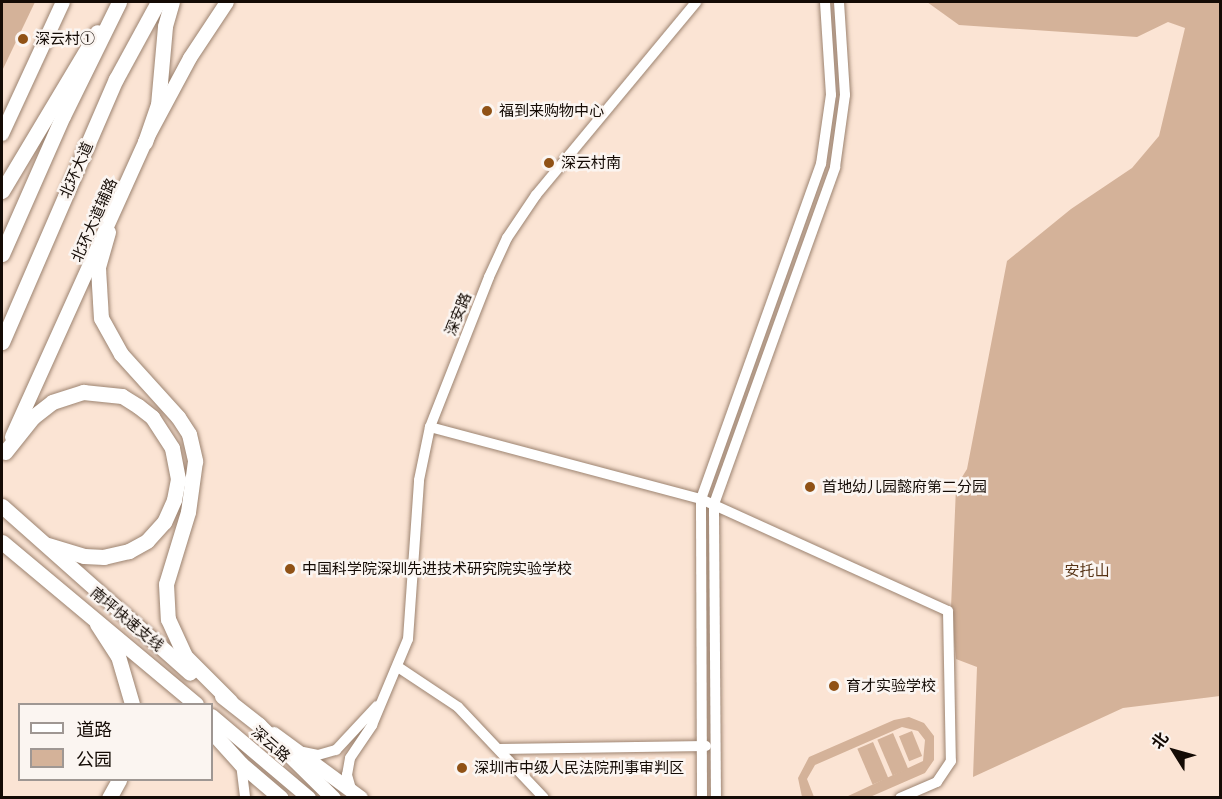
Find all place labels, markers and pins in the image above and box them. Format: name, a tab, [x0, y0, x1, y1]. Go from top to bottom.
place label: 深云村①	[35, 30, 95, 48]
marker: 深云村①	[16, 32, 30, 46]
place label: 福到来购物中心	[499, 102, 604, 120]
marker: 福到来购物中心	[480, 104, 494, 118]
place label: 深云村南	[561, 154, 621, 172]
marker: 深云村南	[542, 156, 556, 170]
place label: 首地幼儿园懿府第二分园	[822, 478, 987, 496]
marker: 首地幼儿园懿府第二分园	[803, 480, 817, 494]
place label: 中国科学院深圳先进技术研究院实验学校	[302, 560, 572, 578]
marker: 中国科学院深圳先进技术研究院实验学校	[283, 562, 297, 576]
place label: 育才实验学校	[846, 677, 936, 695]
marker: 育才实验学校	[827, 679, 841, 693]
place label: 深圳市中级人民法院刑事审判区	[474, 759, 684, 777]
marker: 深圳市中级人民法院刑事审判区	[455, 761, 469, 775]

